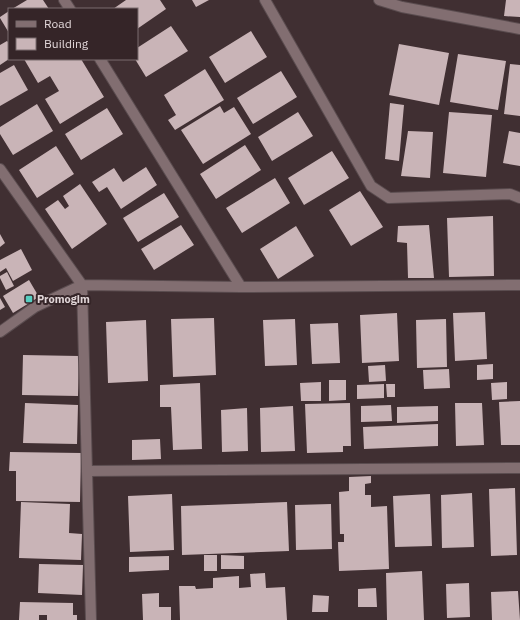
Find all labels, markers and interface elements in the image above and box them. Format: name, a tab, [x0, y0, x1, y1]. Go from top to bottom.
legend	[8, 8, 138, 60]
text: Road	[44, 16, 72, 31]
text: Building	[44, 36, 89, 51]
place label: Promogim	[37, 292, 90, 306]
marker: Promogim	[24, 294, 34, 304]

